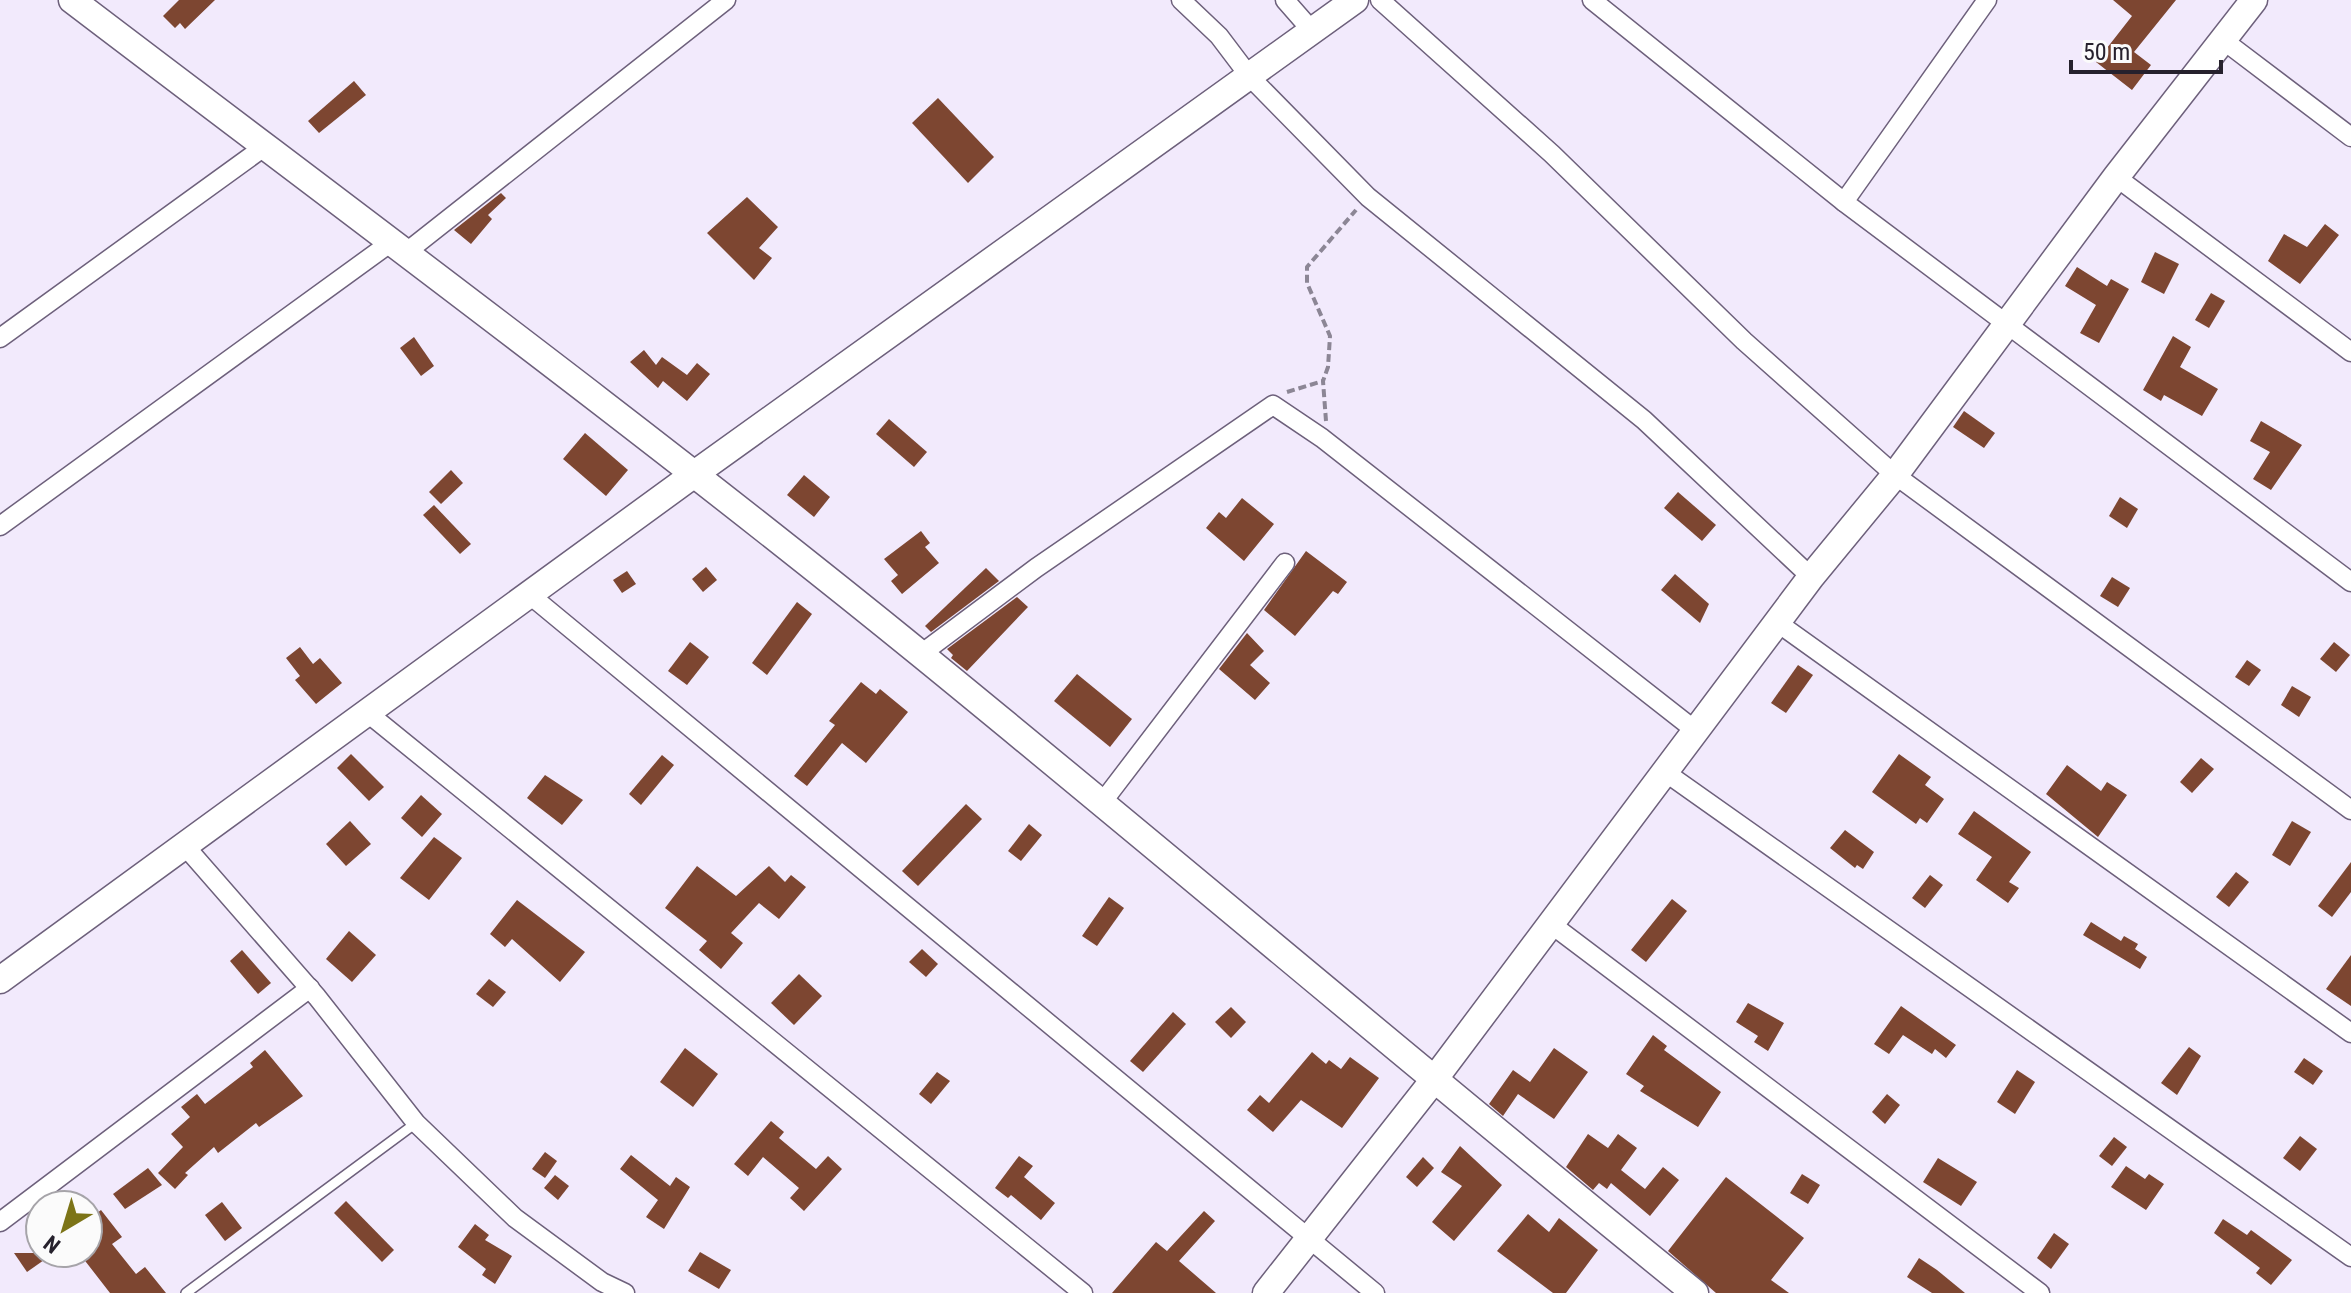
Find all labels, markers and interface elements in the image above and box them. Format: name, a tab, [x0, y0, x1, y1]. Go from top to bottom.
scale bar	[2071, 24, 2221, 74]
text: 50 m	[2083, 38, 2130, 66]
north arrow	[24, 1189, 104, 1269]
text: N	[39, 1230, 65, 1258]

